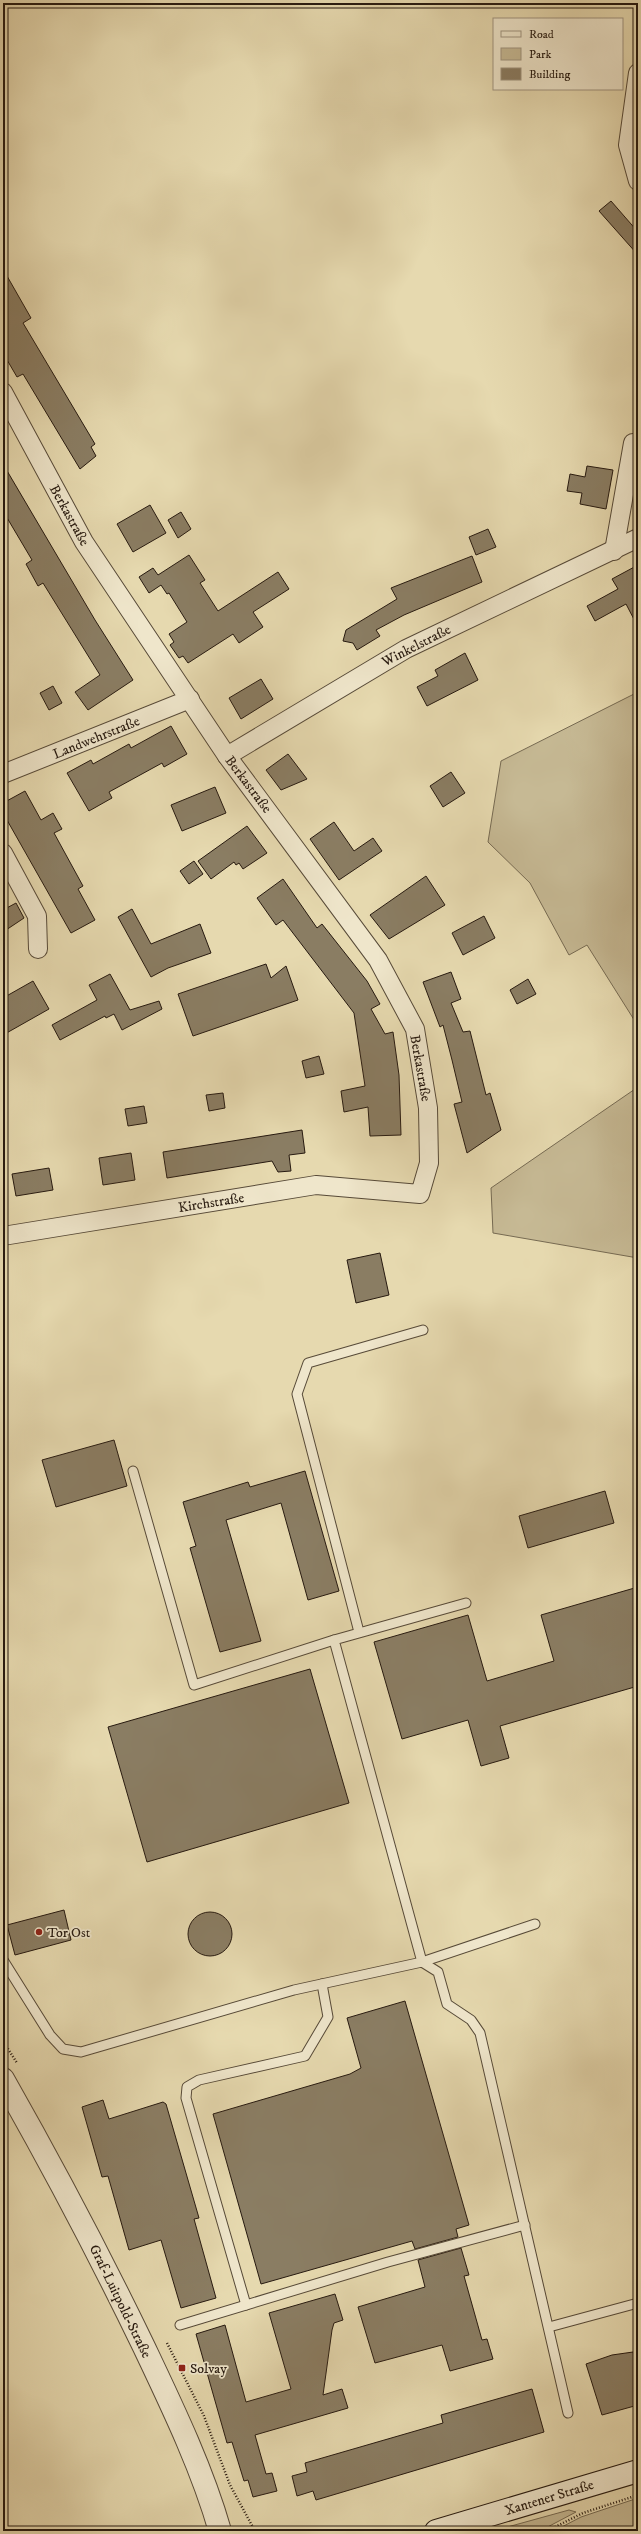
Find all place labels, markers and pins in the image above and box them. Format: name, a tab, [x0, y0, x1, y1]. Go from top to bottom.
place label: Tor Ost	[47, 1924, 91, 1942]
marker: Tor Ost	[34, 1927, 44, 1937]
place label: Solvay	[190, 2360, 227, 2378]
marker: Solvay	[177, 2363, 187, 2373]

